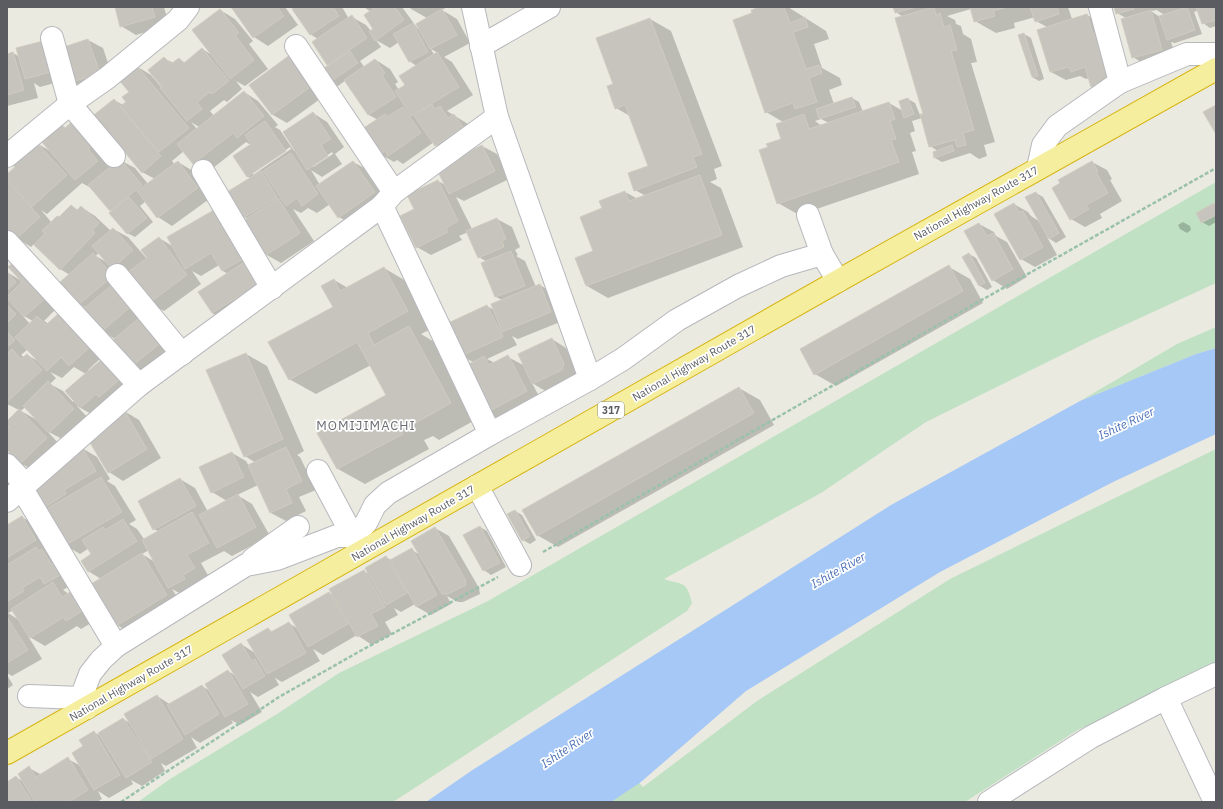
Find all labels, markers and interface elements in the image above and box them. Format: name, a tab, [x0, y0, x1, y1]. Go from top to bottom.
street label: National Highway Route 317	[911, 163, 1041, 243]
street label: National Highway Route 317	[630, 322, 758, 404]
road number: 317	[598, 402, 624, 418]
water label: Ishite River	[1096, 403, 1157, 442]
district label: MOMIJIMACHI	[316, 417, 416, 434]
street label: National Highway Route 317	[349, 482, 477, 564]
water label: Ishite River	[808, 549, 868, 591]
street label: National Highway Route 317	[67, 642, 195, 724]
water label: Ishite River	[538, 725, 597, 771]

